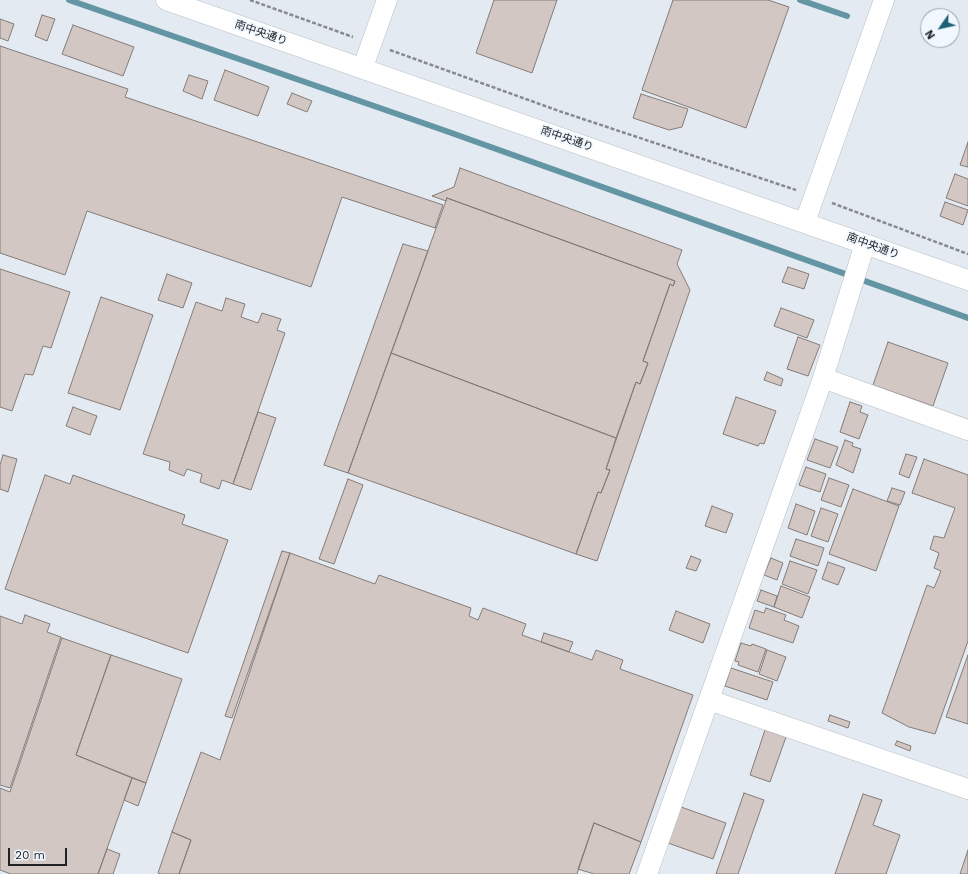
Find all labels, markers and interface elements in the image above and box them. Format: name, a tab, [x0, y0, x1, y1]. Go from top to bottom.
north arrow	[920, 8, 960, 48]
street label: 南中央通り	[233, 18, 289, 48]
text: N	[923, 27, 938, 41]
street label: 南中央通り	[539, 124, 595, 154]
street label: 南中央通り	[845, 230, 901, 262]
scale bar	[10, 840, 69, 866]
text: 20 m	[15, 848, 45, 862]

